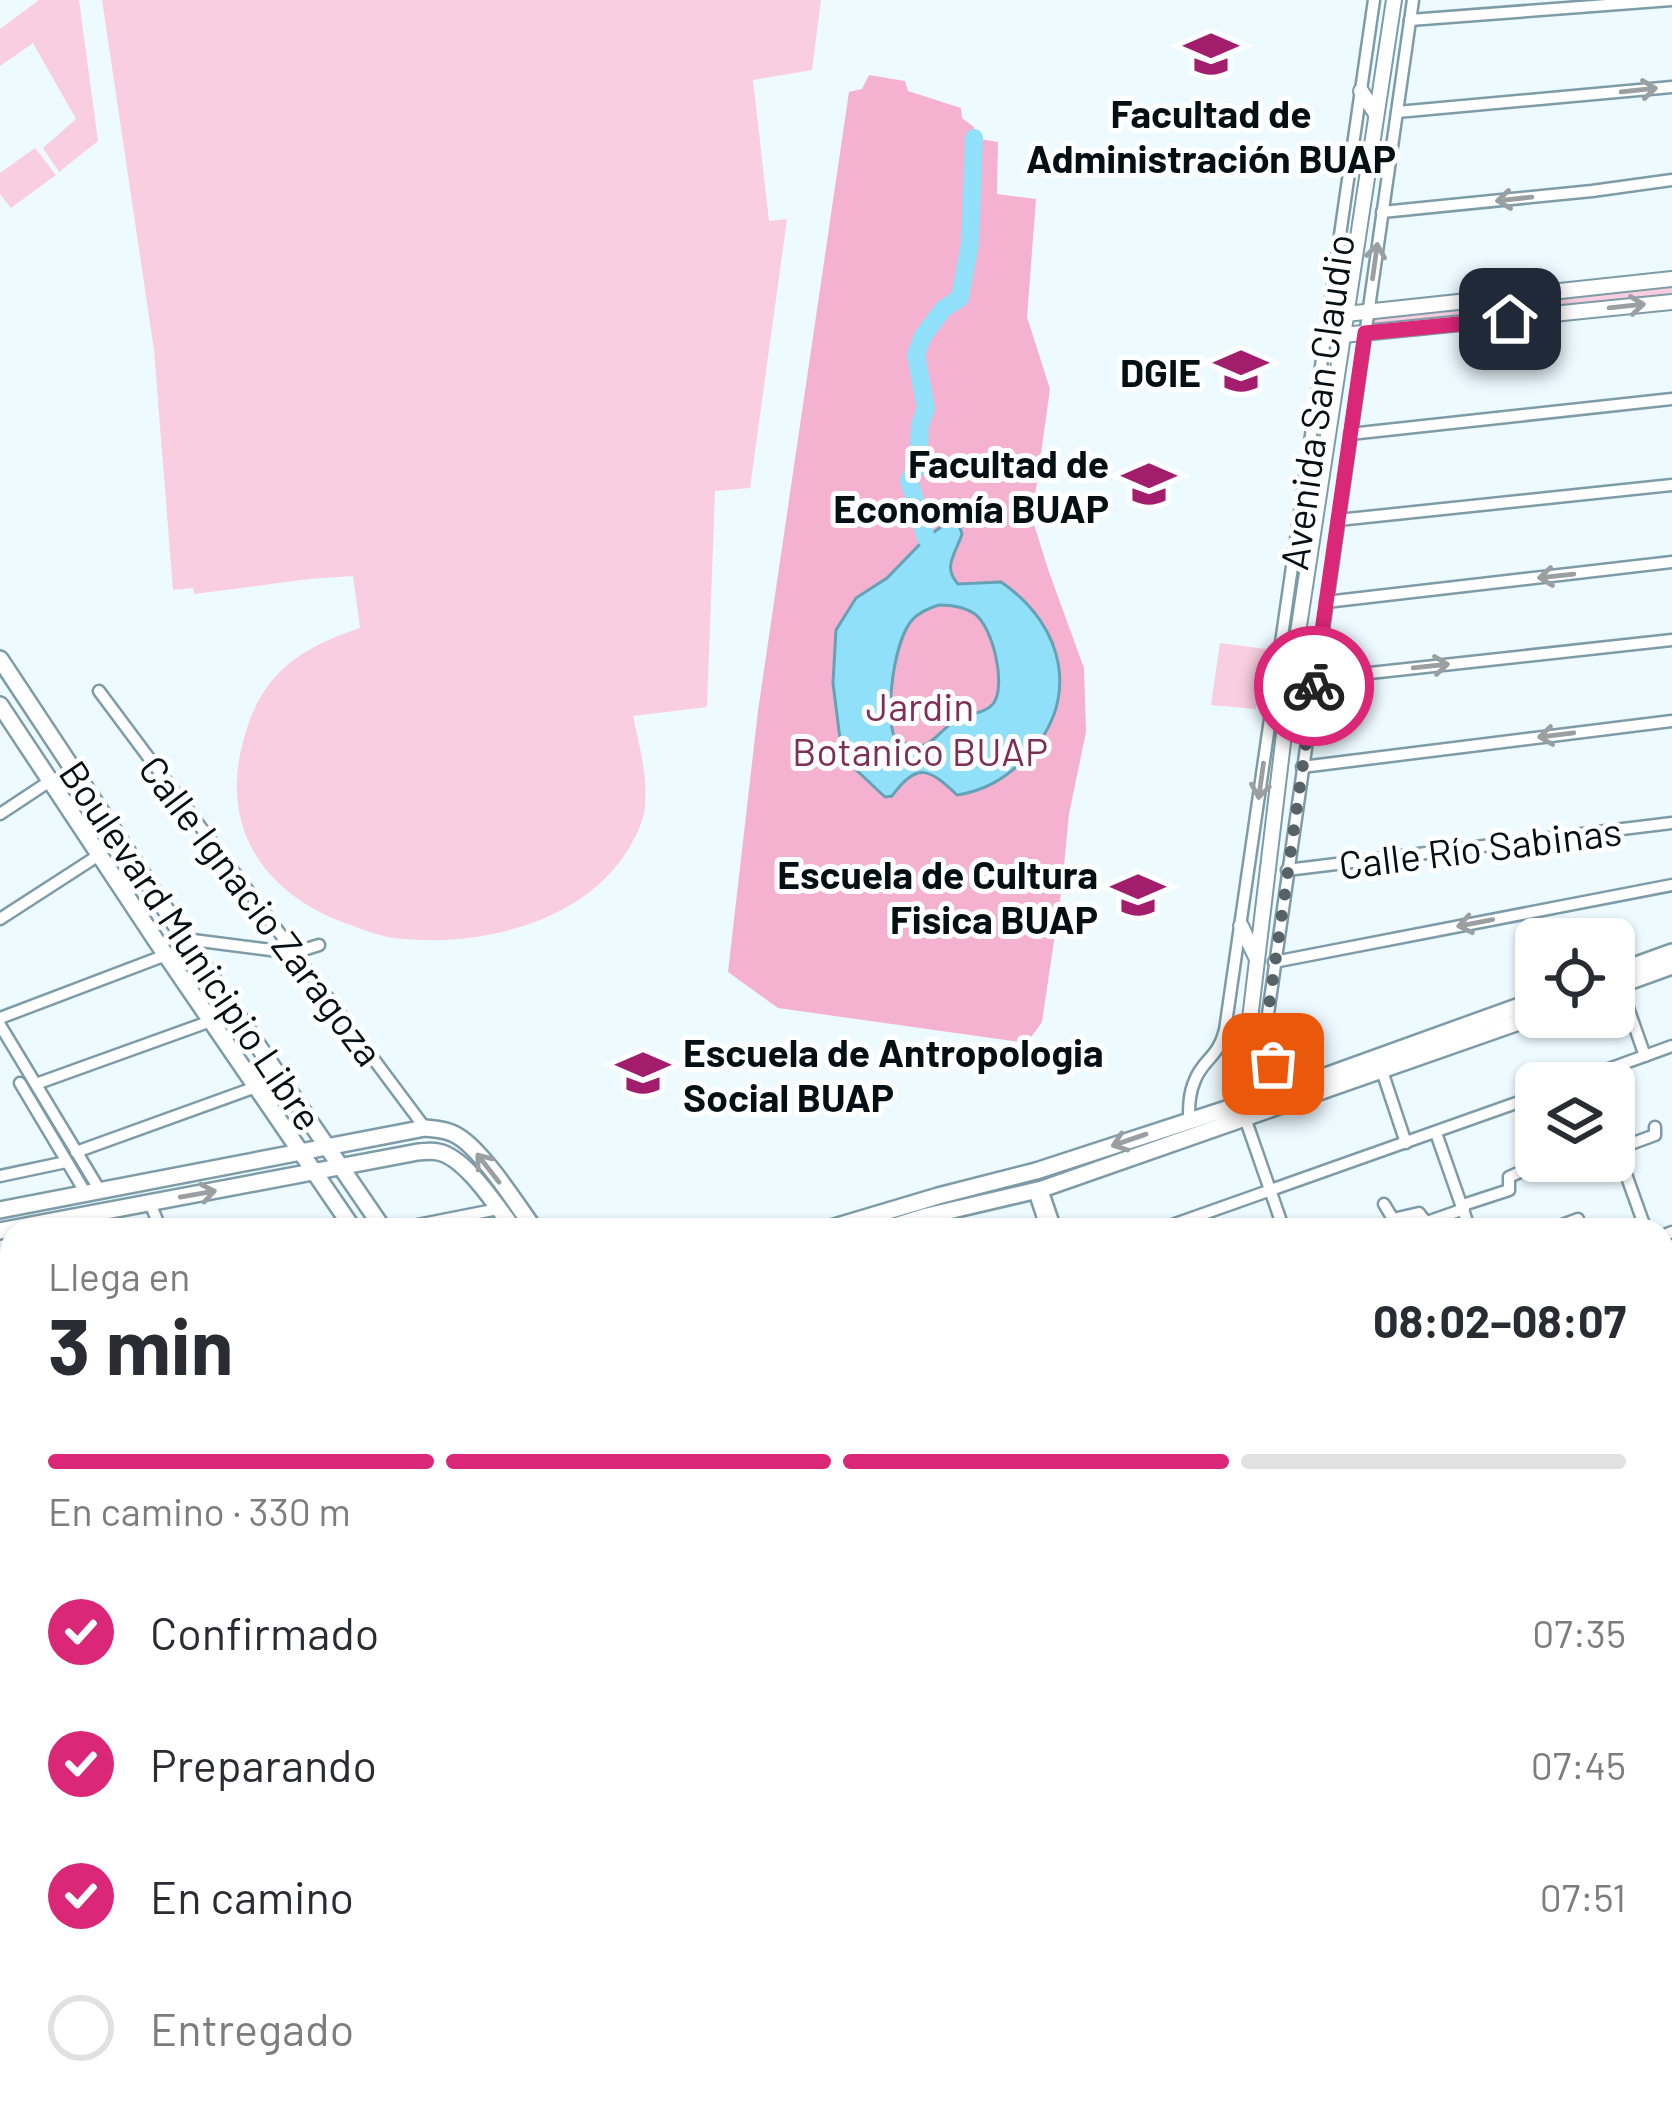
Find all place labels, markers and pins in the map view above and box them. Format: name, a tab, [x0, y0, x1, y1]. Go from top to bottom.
school or university icon: Facultad de Administración BUAP	[1182, 25, 1240, 83]
place label: Facultad de Administración BUAP	[1026, 89, 1396, 181]
pin	[1459, 268, 1561, 370]
school or university icon: DGIE	[1212, 342, 1270, 400]
place label: DGIE	[1120, 348, 1201, 395]
place label: Facultad de Economía BUAP	[833, 439, 1109, 531]
school or university icon: Facultad de Economía BUAP	[1120, 455, 1178, 513]
place label: Escuela de Cultura Fisica BUAP	[777, 850, 1098, 942]
school or university icon: Escuela de Cultura Fisica BUAP	[1109, 866, 1167, 924]
pin	[1222, 1013, 1324, 1115]
place label: Escuela de Antropologia Social BUAP	[683, 1028, 1104, 1120]
school or university icon: Escuela de Antropologia Social BUAP	[614, 1044, 672, 1102]

